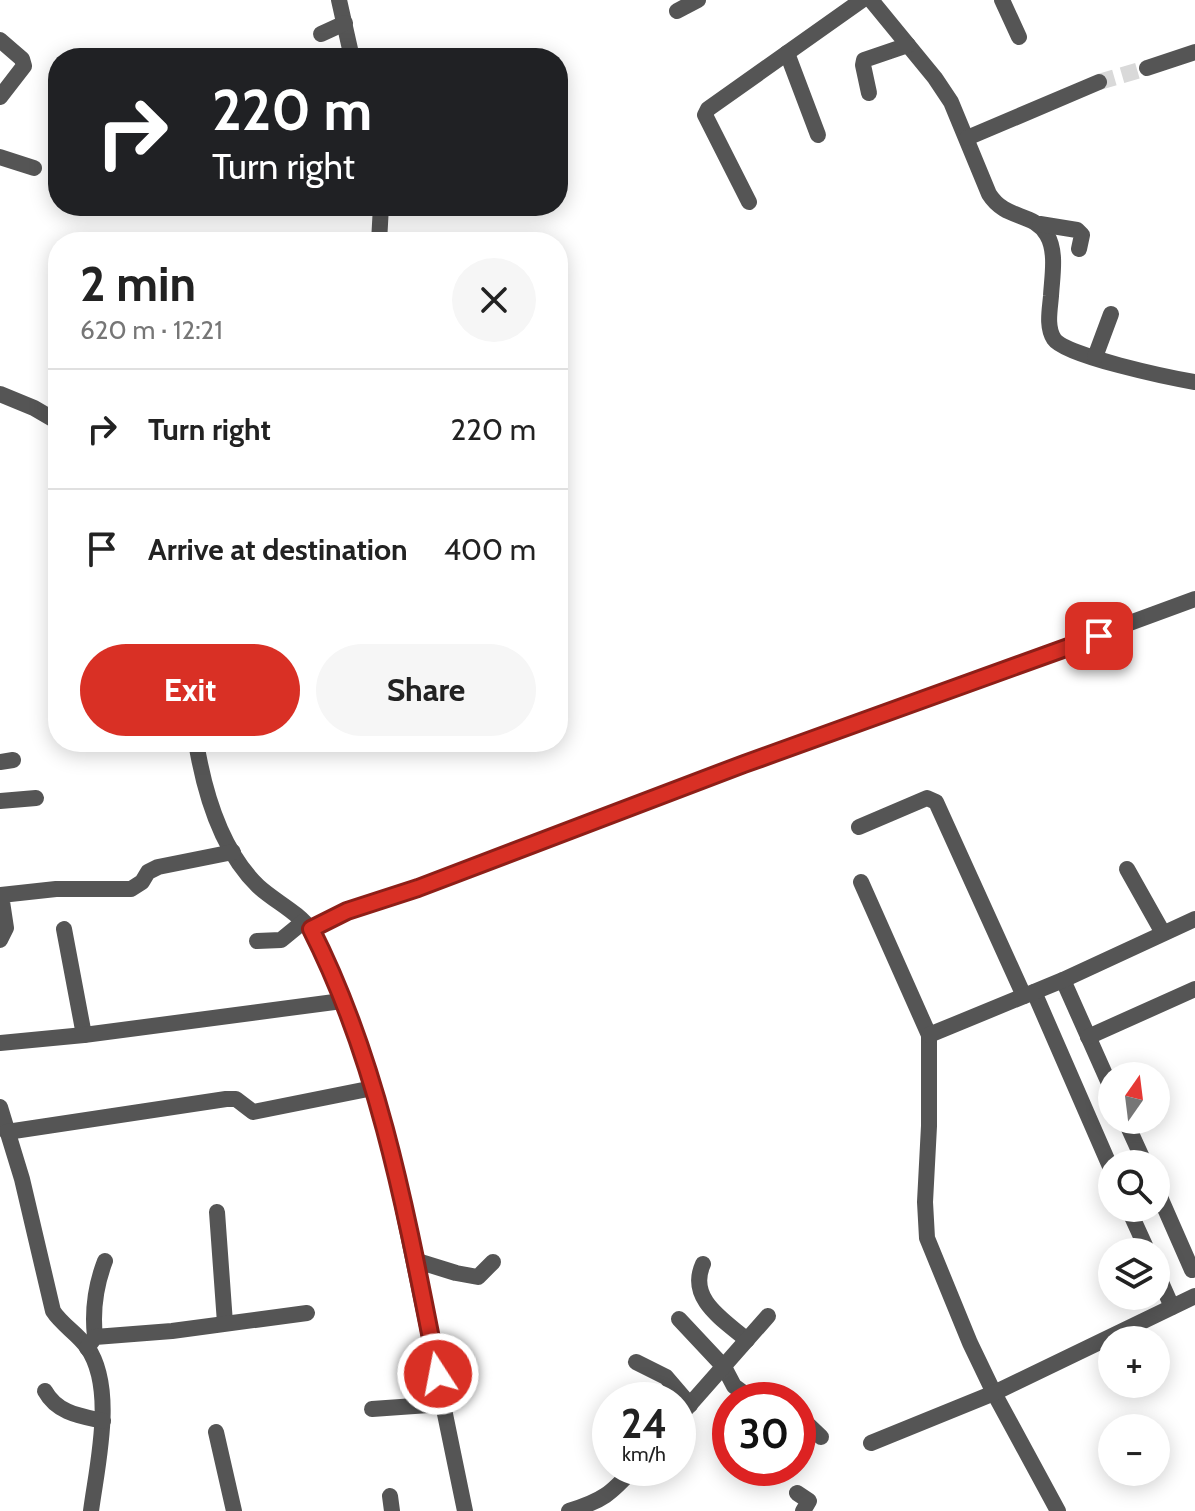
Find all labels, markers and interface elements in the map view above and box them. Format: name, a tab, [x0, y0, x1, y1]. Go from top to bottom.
text: 220 m	[212, 76, 372, 144]
icon: right	[80, 80, 184, 184]
text: Turn right	[212, 144, 355, 188]
text: 2 min	[80, 255, 196, 313]
button: close	[452, 258, 536, 342]
text: 620 m · 12:21	[80, 314, 223, 346]
icon: right	[80, 407, 124, 451]
text: Turn right	[148, 411, 271, 448]
text: 220 m	[451, 411, 536, 448]
icon: arrive	[80, 527, 124, 571]
text: Arrive at destination	[148, 531, 408, 568]
text: 400 m	[444, 531, 536, 568]
pin	[1065, 602, 1133, 670]
icon: arrive	[1077, 614, 1121, 658]
button: Exit	[80, 644, 300, 736]
button: Share	[316, 644, 536, 736]
north arrow	[1098, 1062, 1170, 1134]
map controls	[1098, 1062, 1170, 1486]
button: search	[1098, 1150, 1170, 1222]
button: layers	[1098, 1238, 1170, 1310]
button: +	[1098, 1326, 1170, 1398]
position arrow	[396, 1332, 480, 1416]
speed limit sign: 30	[712, 1382, 816, 1486]
text: 24	[621, 1399, 667, 1448]
button: −	[1098, 1414, 1170, 1486]
text: km/h	[622, 1442, 666, 1466]

